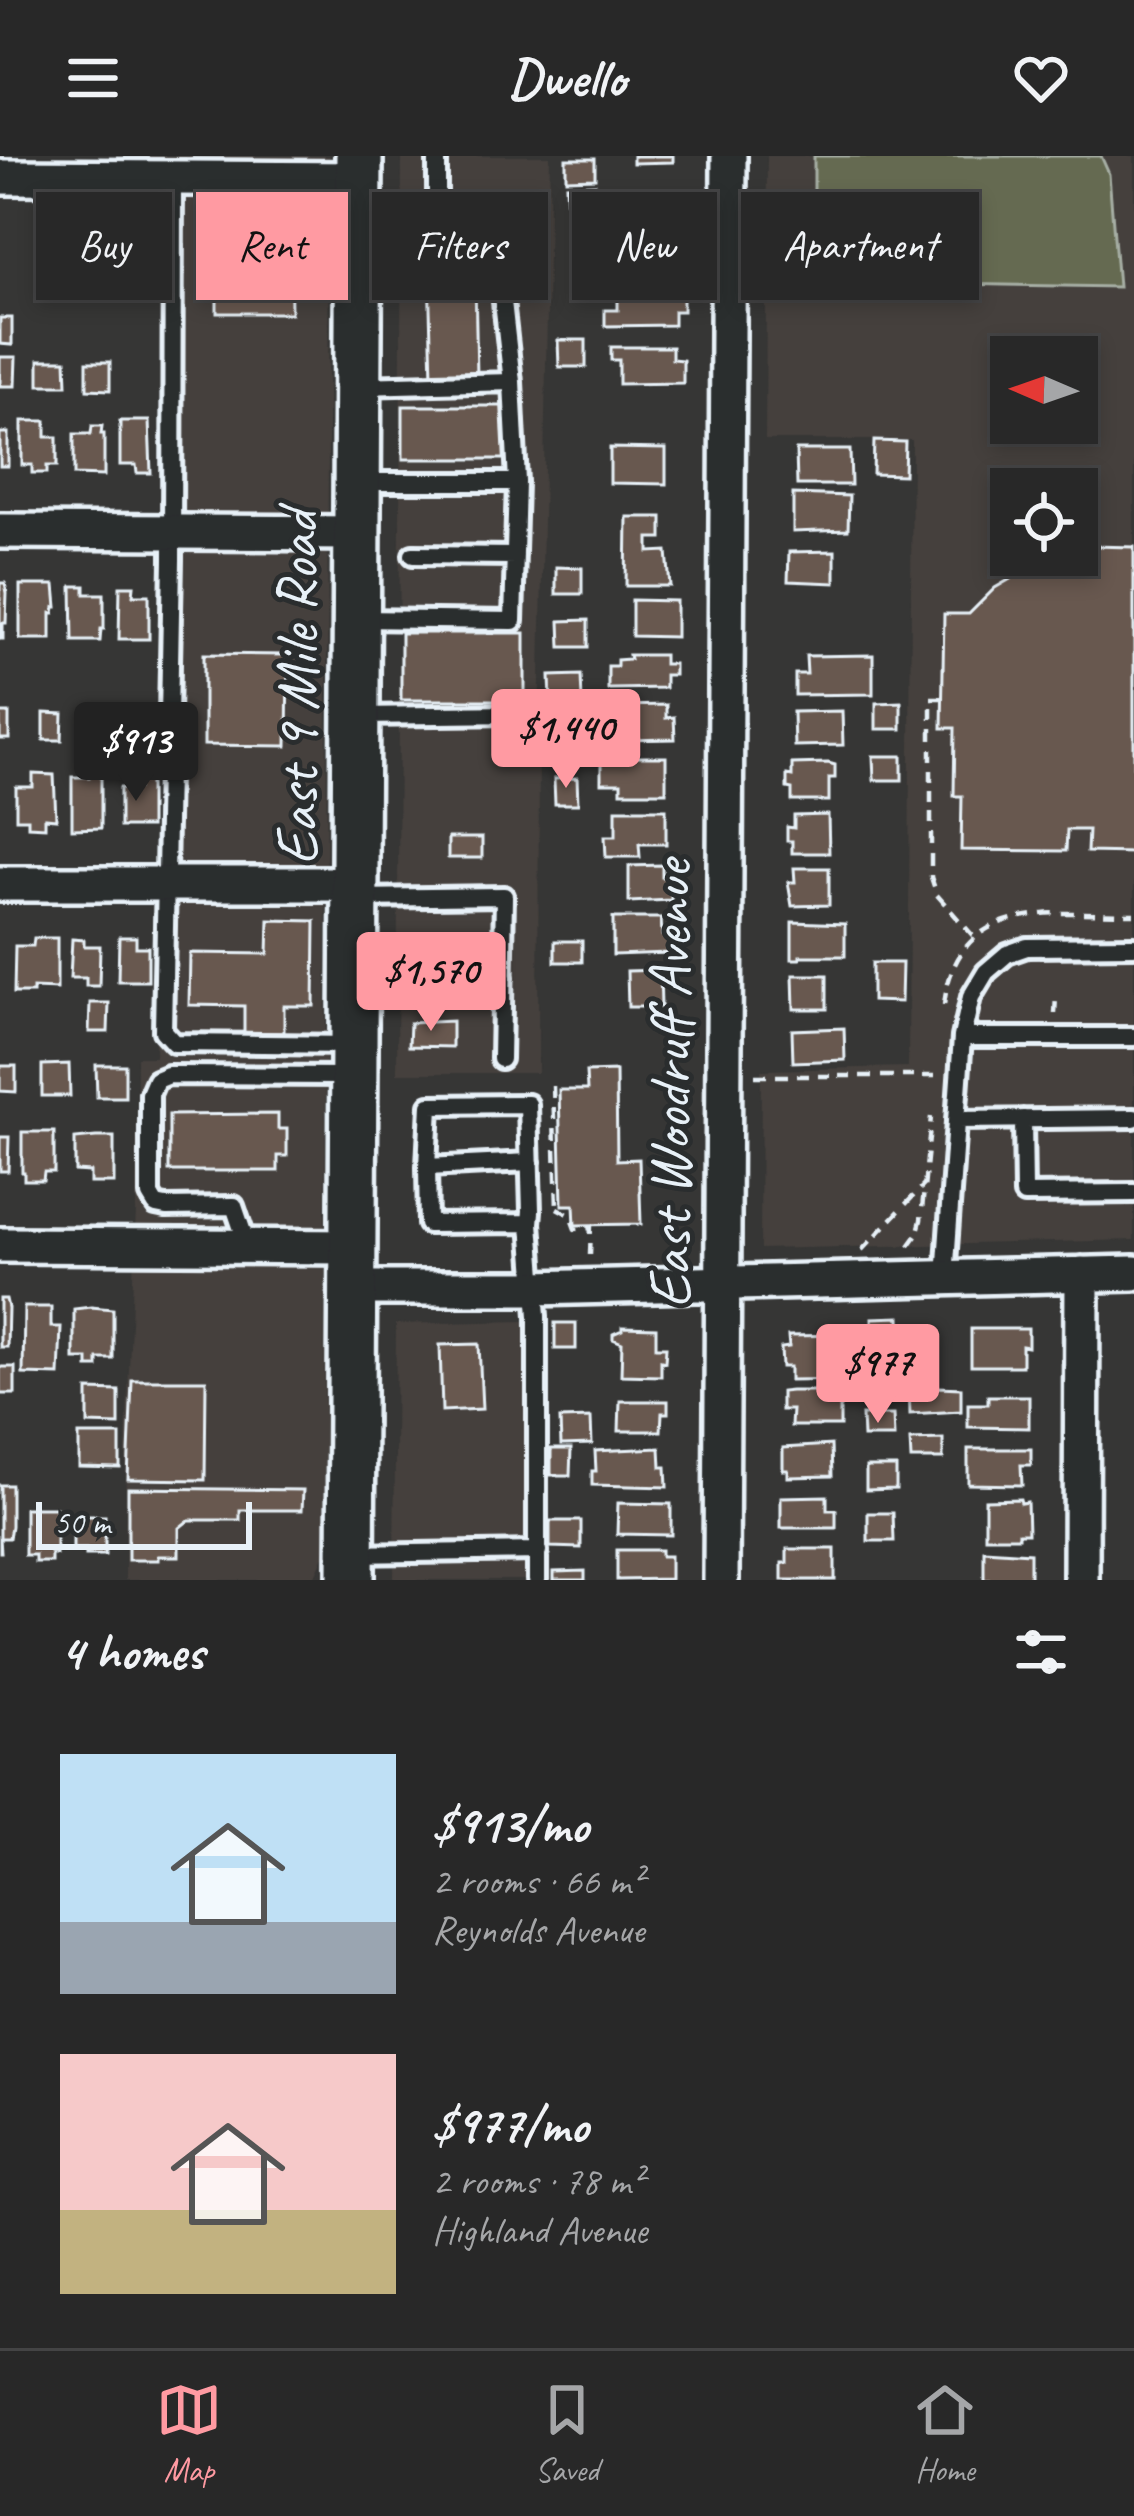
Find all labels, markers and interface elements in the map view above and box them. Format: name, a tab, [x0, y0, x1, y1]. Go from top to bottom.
text: Dwello	[508, 44, 626, 112]
icon: menu	[60, 45, 126, 111]
icon: heart	[1008, 45, 1074, 111]
chip: Buy	[36, 192, 172, 300]
chip: Rent	[196, 192, 348, 300]
chip: Filters	[372, 192, 548, 300]
chip: New	[572, 192, 717, 300]
chip: Apartment	[741, 192, 979, 300]
north arrow	[990, 336, 1098, 444]
map controls	[990, 336, 1098, 576]
button: locate	[990, 468, 1098, 576]
street label: East 9 Mile Road	[259, 502, 335, 865]
pin: $1,440	[468, 689, 664, 791]
pin: $913	[65, 702, 207, 804]
text: $1,440	[518, 703, 614, 752]
text: $913	[101, 716, 171, 765]
street label: East Woodruff Avenue	[632, 855, 708, 1308]
pin: $1,570	[333, 932, 529, 1034]
text: $1,570	[384, 946, 478, 995]
pin: $977	[807, 1324, 949, 1426]
text: $977	[843, 1338, 913, 1387]
scale bar	[36, 1496, 252, 1549]
text: 50 m	[54, 1502, 110, 1544]
icon: filters	[1008, 1619, 1074, 1685]
text: 4 homes	[60, 1620, 204, 1684]
text: $913/mo	[432, 1793, 589, 1857]
icon: home	[156, 1802, 300, 1946]
text: 2 rooms · 66 m²	[432, 1857, 643, 1906]
text: Reynolds Avenue	[432, 1906, 644, 1955]
text: $977/mo	[432, 2093, 588, 2157]
icon: home	[156, 2102, 300, 2246]
text: 2 rooms · 78 m²	[432, 2157, 643, 2206]
text: Highland Avenue	[432, 2206, 647, 2255]
tab: Map	[156, 2377, 222, 2491]
tab: Saved	[534, 2377, 600, 2491]
tab: Home	[912, 2377, 978, 2491]

